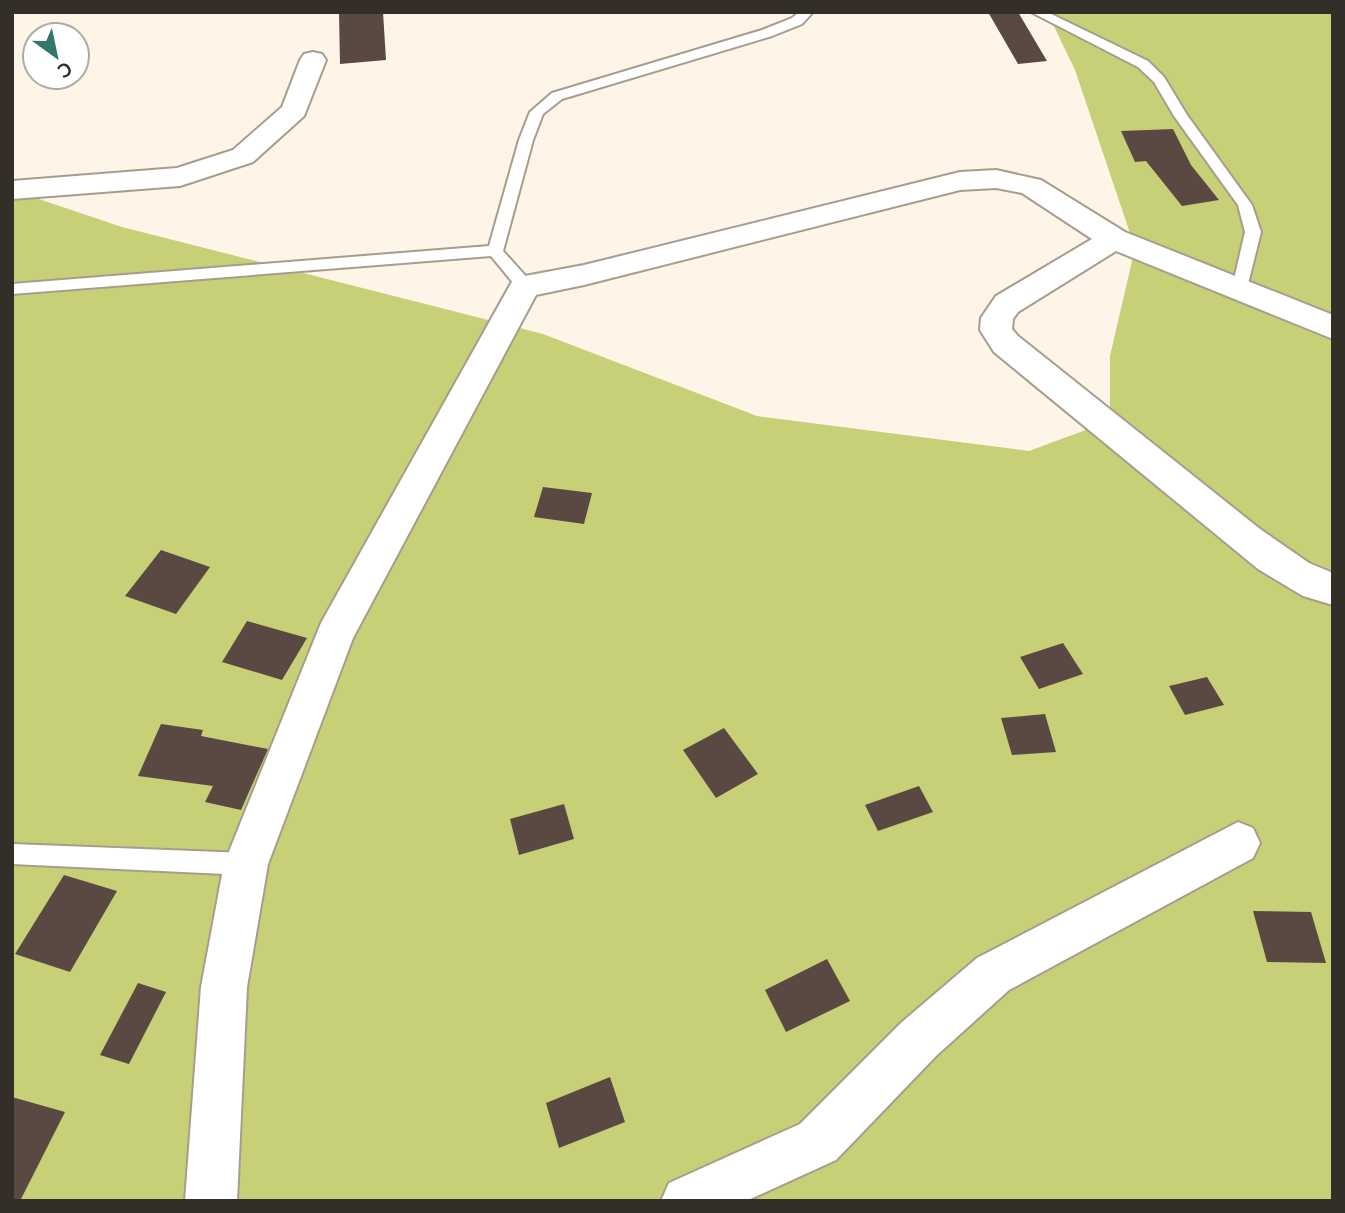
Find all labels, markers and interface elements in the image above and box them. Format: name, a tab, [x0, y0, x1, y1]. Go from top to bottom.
north arrow	[21, 21, 91, 91]
text: С	[52, 55, 77, 84]

